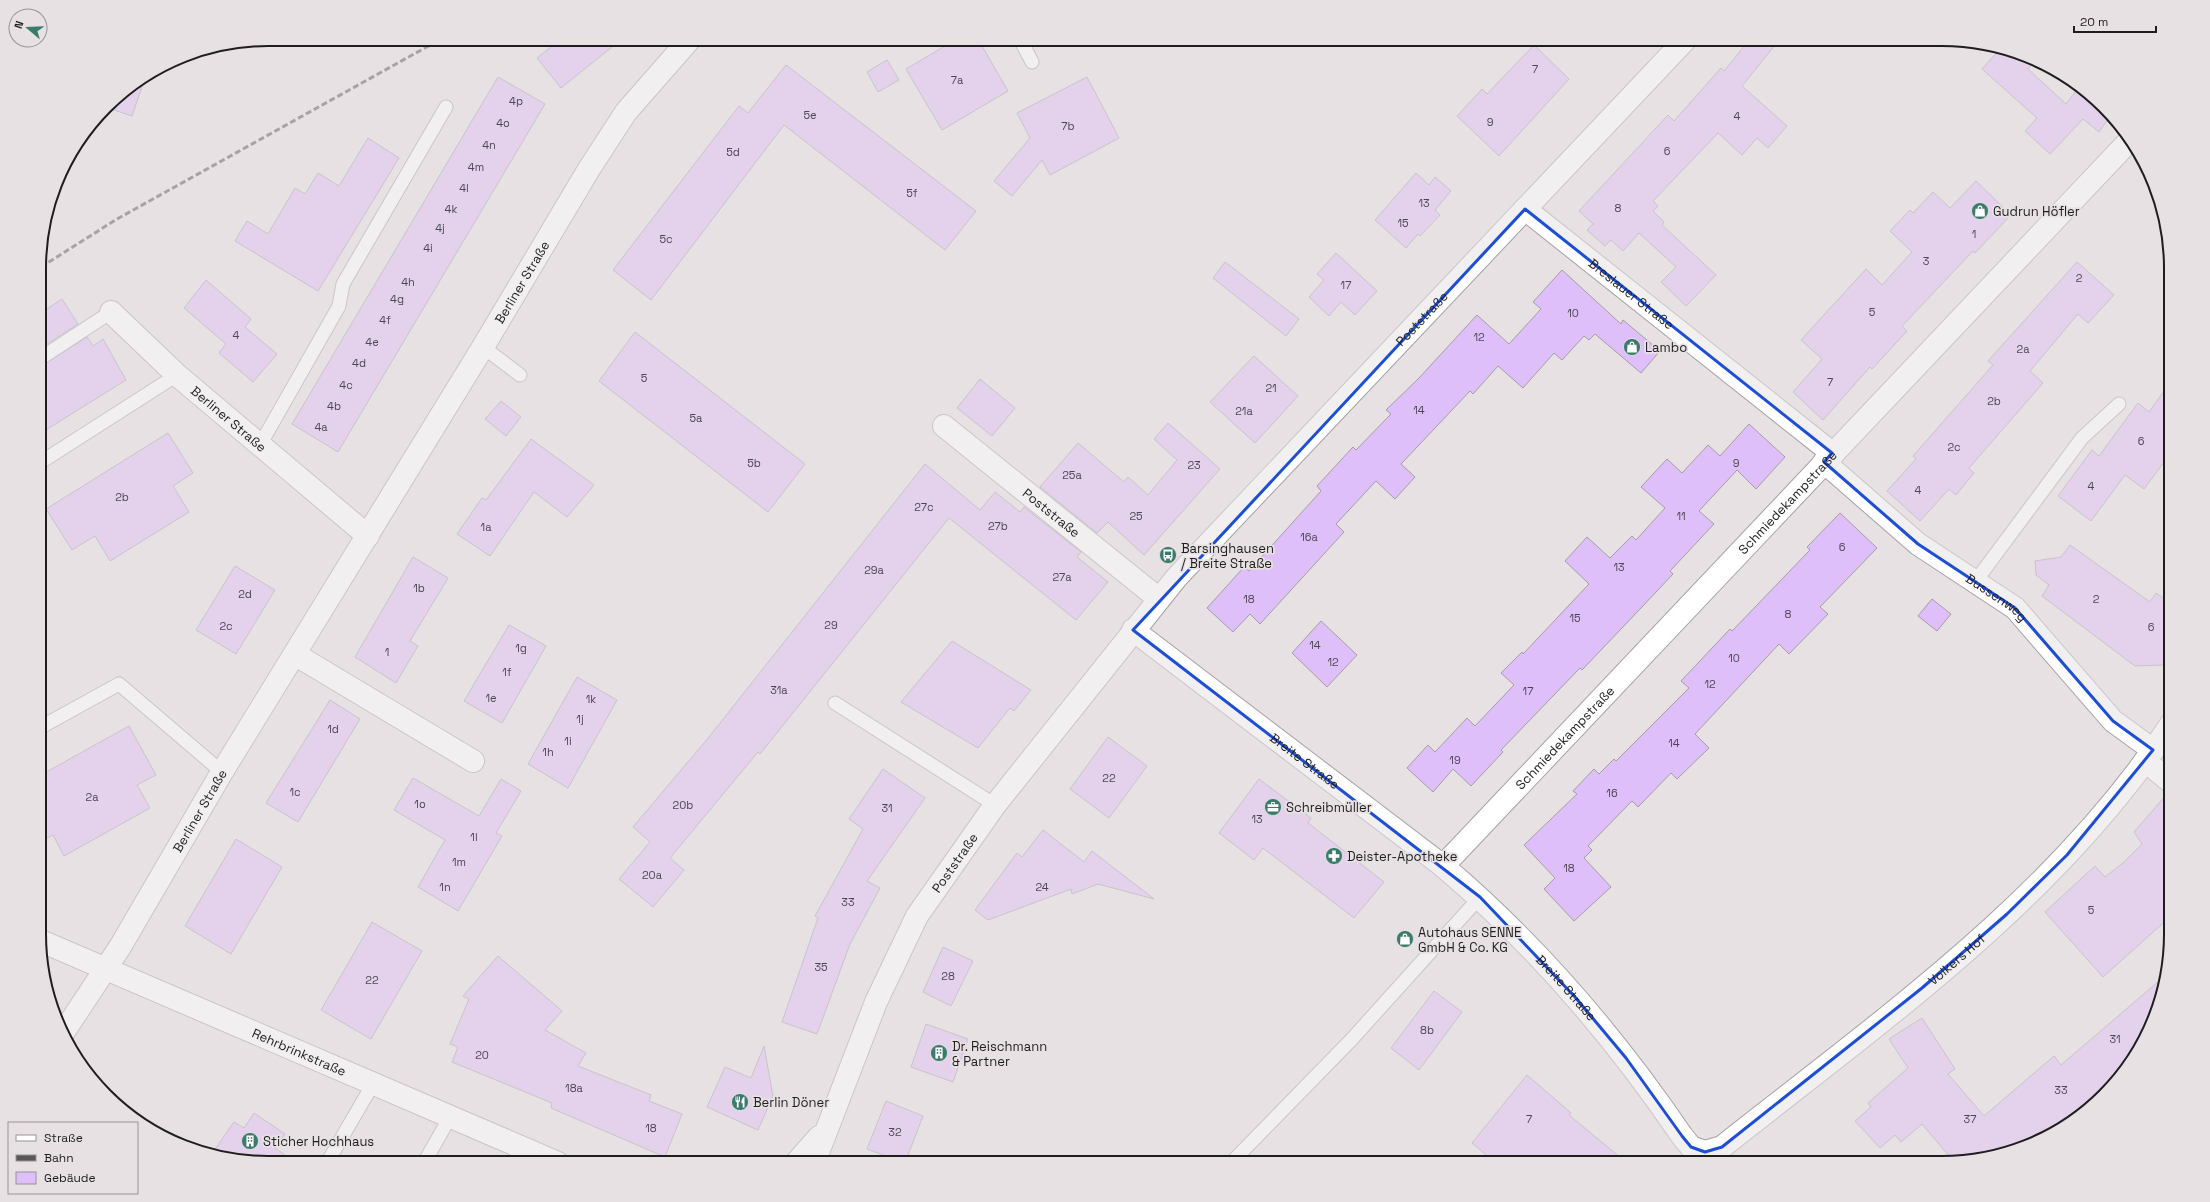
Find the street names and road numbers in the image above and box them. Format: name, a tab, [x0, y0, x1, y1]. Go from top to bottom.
street label: Berliner Straße	[490, 238, 553, 327]
street label: Breslauer Straße	[1585, 255, 1678, 333]
street label: Poststraße	[1392, 288, 1451, 349]
street label: Berliner Straße	[188, 382, 270, 455]
street label: Schmiedekampstraße	[1734, 447, 1840, 558]
street label: Poststraße	[1019, 484, 1084, 541]
street label: Bussenweg	[1963, 569, 2031, 625]
street label: Schmiedekampstraße	[1512, 682, 1618, 793]
street label: Breite Straße	[1267, 729, 1343, 793]
street label: Berliner Straße	[169, 766, 230, 855]
street label: Poststraße	[928, 830, 981, 896]
street label: Volkers Hof	[1924, 930, 1989, 989]
street label: Breite Straße	[1532, 951, 1600, 1024]
street label: Rehrbrinkstraße	[250, 1024, 349, 1080]

